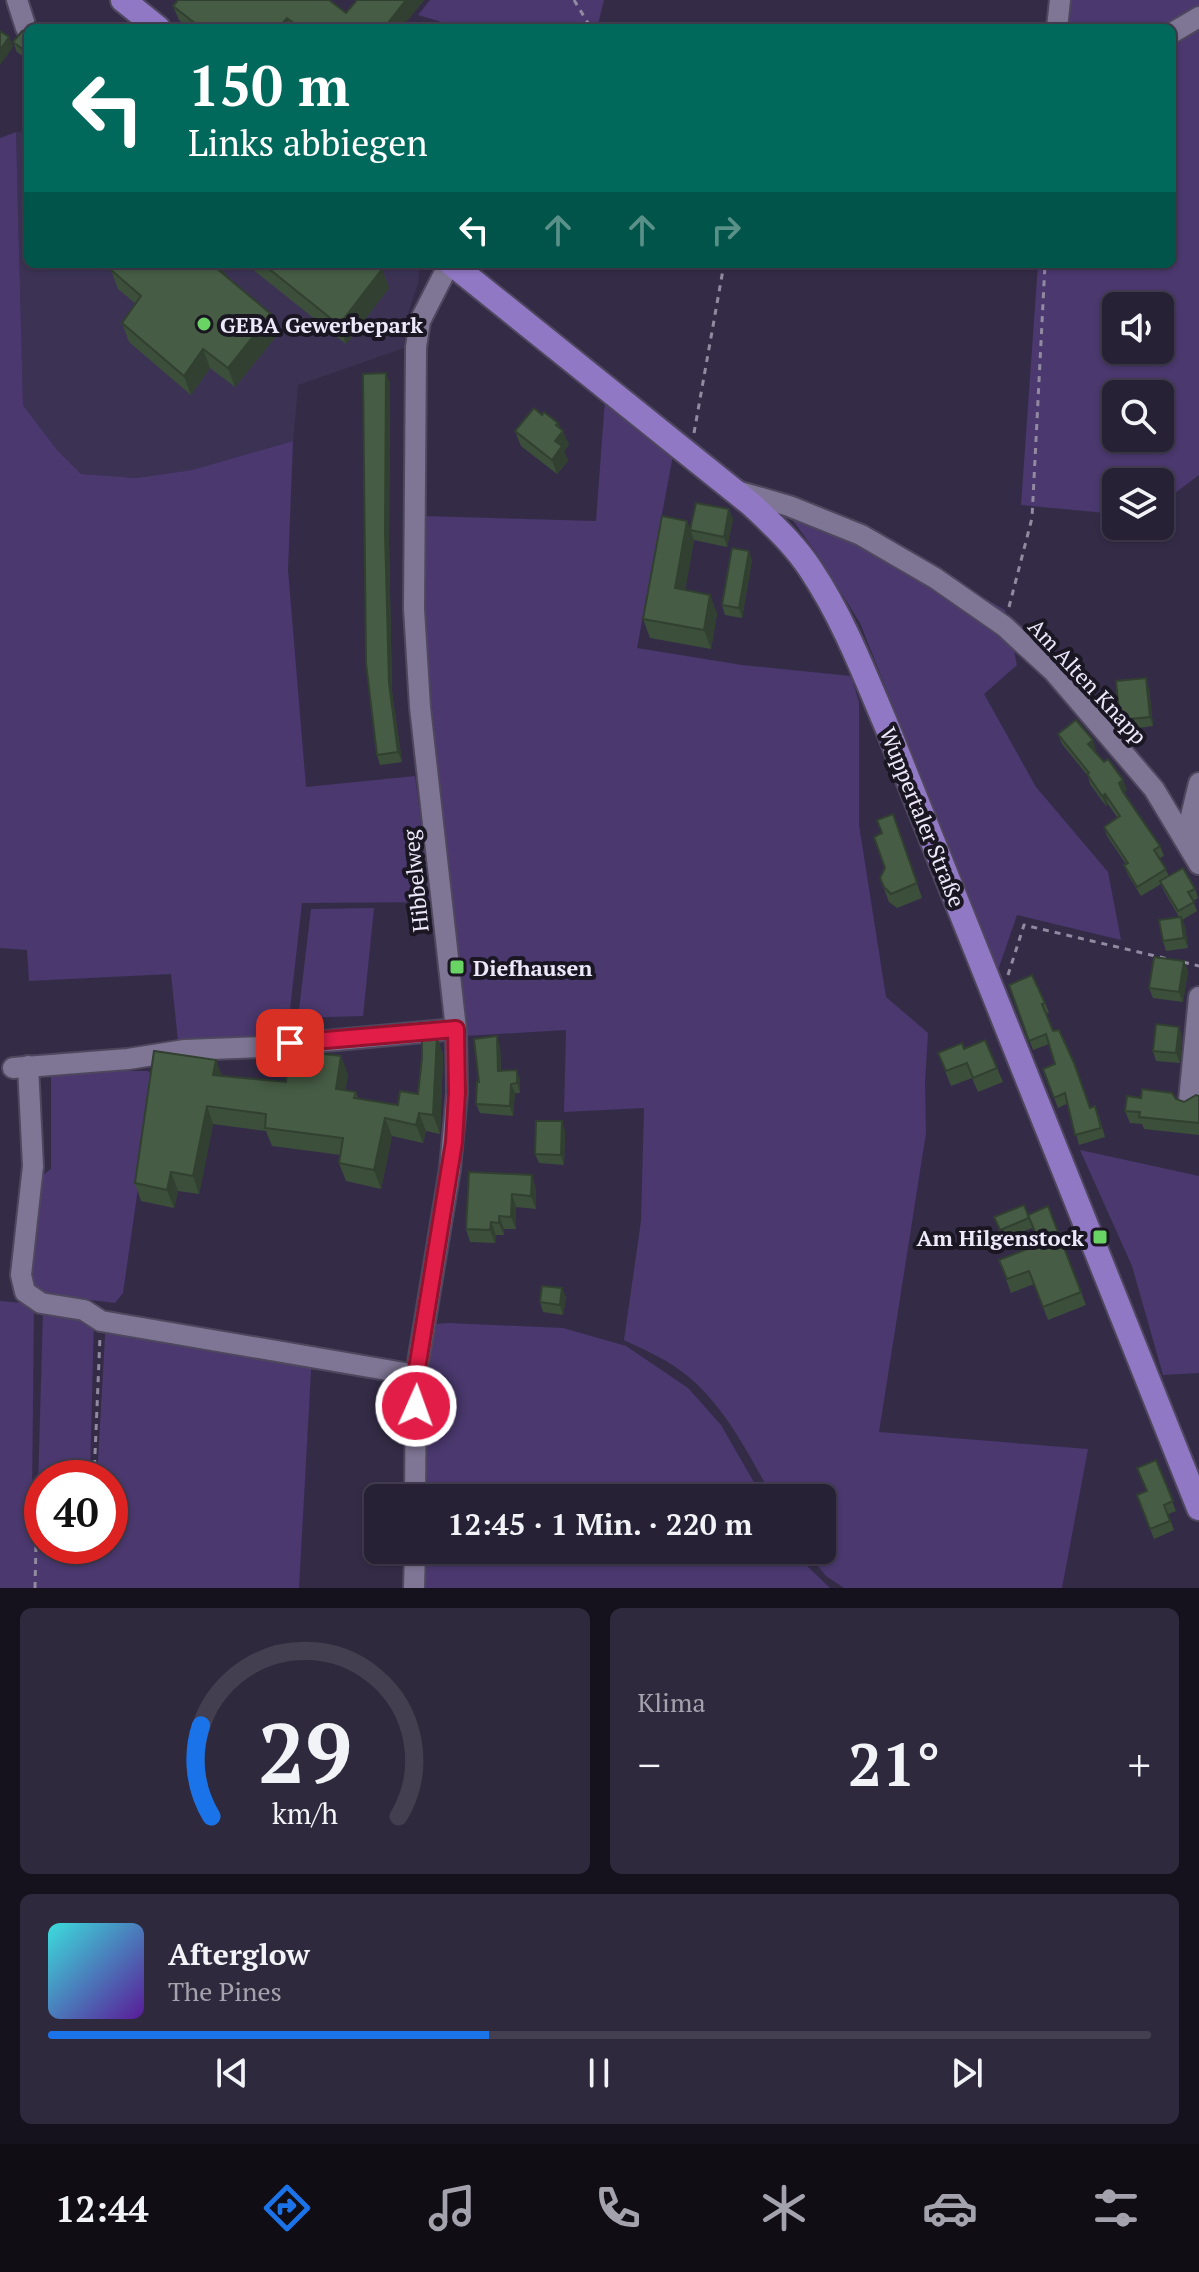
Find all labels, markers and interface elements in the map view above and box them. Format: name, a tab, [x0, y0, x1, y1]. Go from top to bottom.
text: 150 m	[188, 48, 350, 122]
icon: left	[56, 56, 160, 160]
text: Links abbiegen	[188, 119, 428, 166]
icon: left	[452, 208, 496, 252]
icon: ahead	[536, 208, 580, 252]
icon: ahead	[620, 208, 664, 252]
icon: right	[704, 208, 748, 252]
map controls	[1102, 292, 1174, 540]
button: sound	[1102, 292, 1174, 364]
place label: GEBA Gewerbepark	[220, 310, 423, 339]
marker: GEBA Gewerbepark	[195, 315, 213, 333]
button: search	[1102, 380, 1174, 452]
button: layers	[1102, 468, 1174, 540]
street label: Am Alten Knapp	[1022, 612, 1154, 750]
street label: Wuppertaler Straße	[874, 723, 972, 911]
street label: Hibbelweg	[395, 828, 435, 934]
place label: Diefhausen	[473, 953, 592, 982]
marker: Diefhausen	[448, 958, 466, 976]
pin	[256, 1009, 324, 1077]
icon: arrive	[268, 1021, 312, 1065]
place label: Am Hilgenstock	[917, 1223, 1084, 1252]
marker: Am Hilgenstock	[1091, 1228, 1109, 1246]
position arrow	[374, 1364, 458, 1448]
speed limit sign: 40	[24, 1460, 128, 1564]
text: 12:45 · 1 Min. · 220 m	[448, 1504, 752, 1544]
text: Klima	[638, 1685, 706, 1719]
text: 29	[258, 1697, 352, 1807]
text: 21°	[848, 1724, 941, 1803]
text: −	[638, 1735, 661, 1794]
text: +	[1128, 1735, 1151, 1794]
text: km/h	[272, 1794, 338, 1832]
text: Afterglow	[168, 1934, 310, 1974]
text: The Pines	[168, 1974, 282, 2008]
icon: previous	[210, 2051, 254, 2095]
icon: pause	[577, 2051, 621, 2095]
icon: next	[945, 2051, 989, 2095]
icon: directions	[259, 2180, 315, 2236]
icon: music	[424, 2180, 480, 2236]
icon: phone	[590, 2180, 646, 2236]
icon: climate	[756, 2180, 812, 2236]
icon: car	[922, 2180, 978, 2236]
icon: filters	[1088, 2180, 1144, 2236]
text: 12:44	[55, 2185, 149, 2232]

